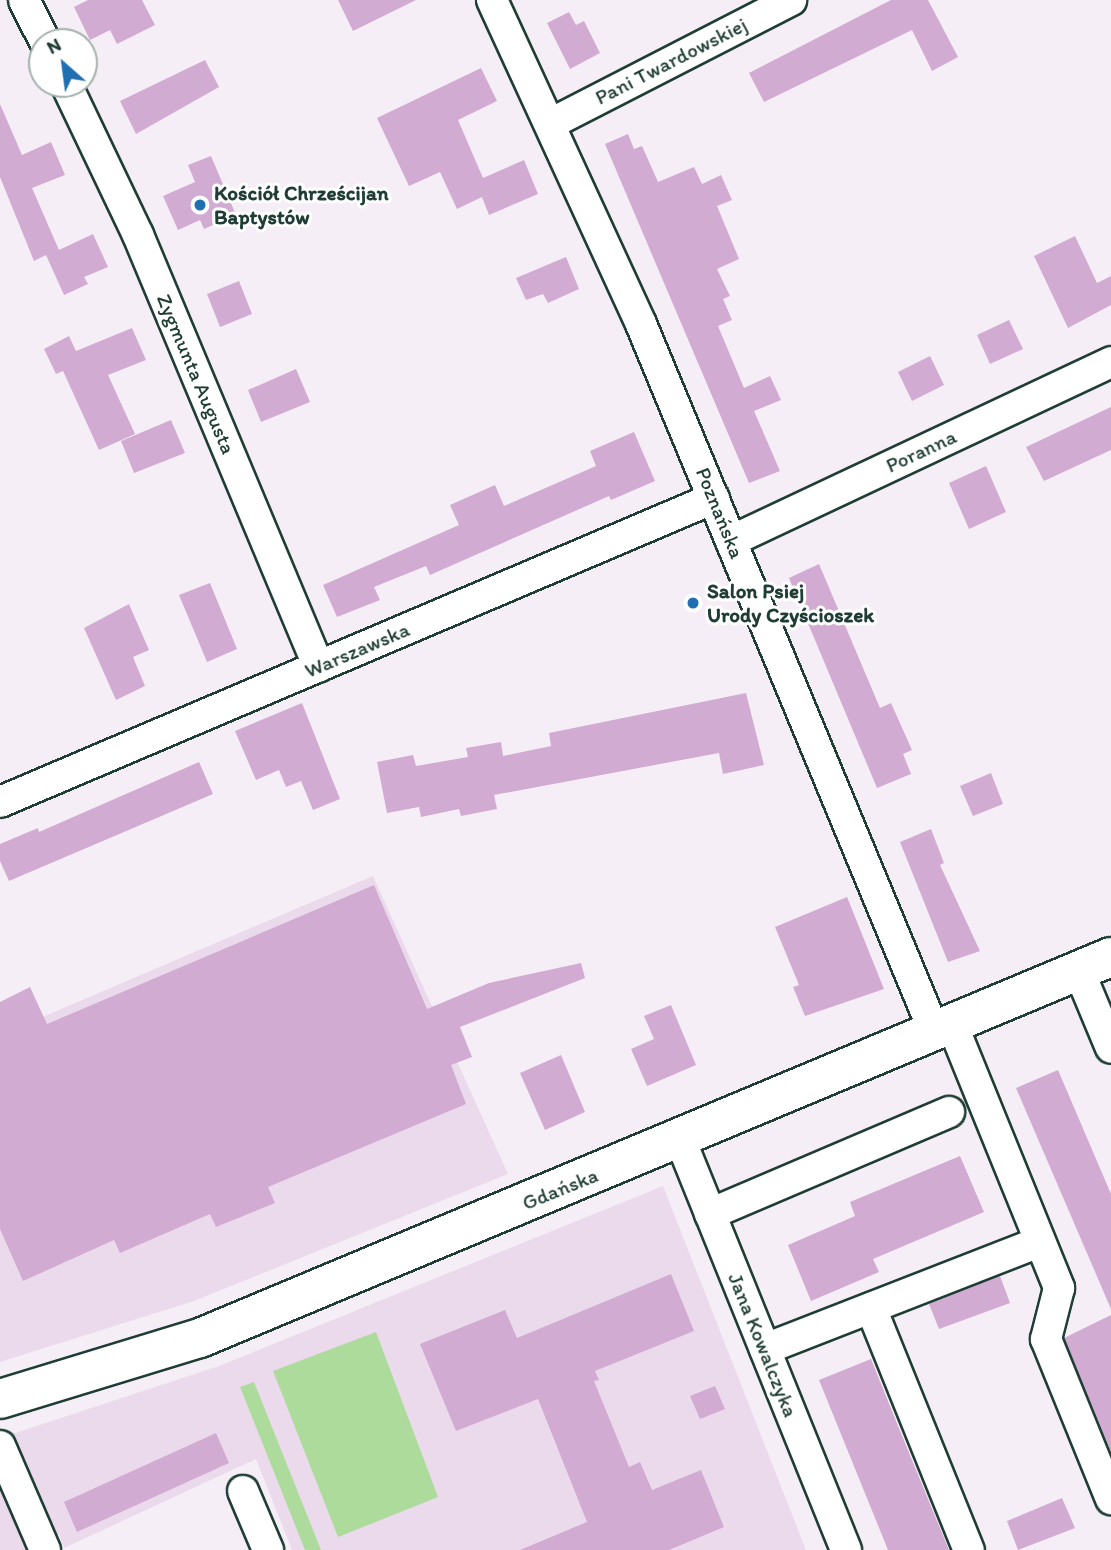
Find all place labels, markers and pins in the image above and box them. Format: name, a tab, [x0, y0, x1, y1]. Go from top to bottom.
place label: Kościół Chrześcijan Baptystów	[214, 180, 389, 230]
marker: Kościół Chrześcijan Baptystów	[192, 197, 208, 213]
place label: Salon Psiej Urody Czyścioszek	[707, 578, 874, 628]
marker: Salon Psiej Urody Czyścioszek	[685, 595, 701, 611]

